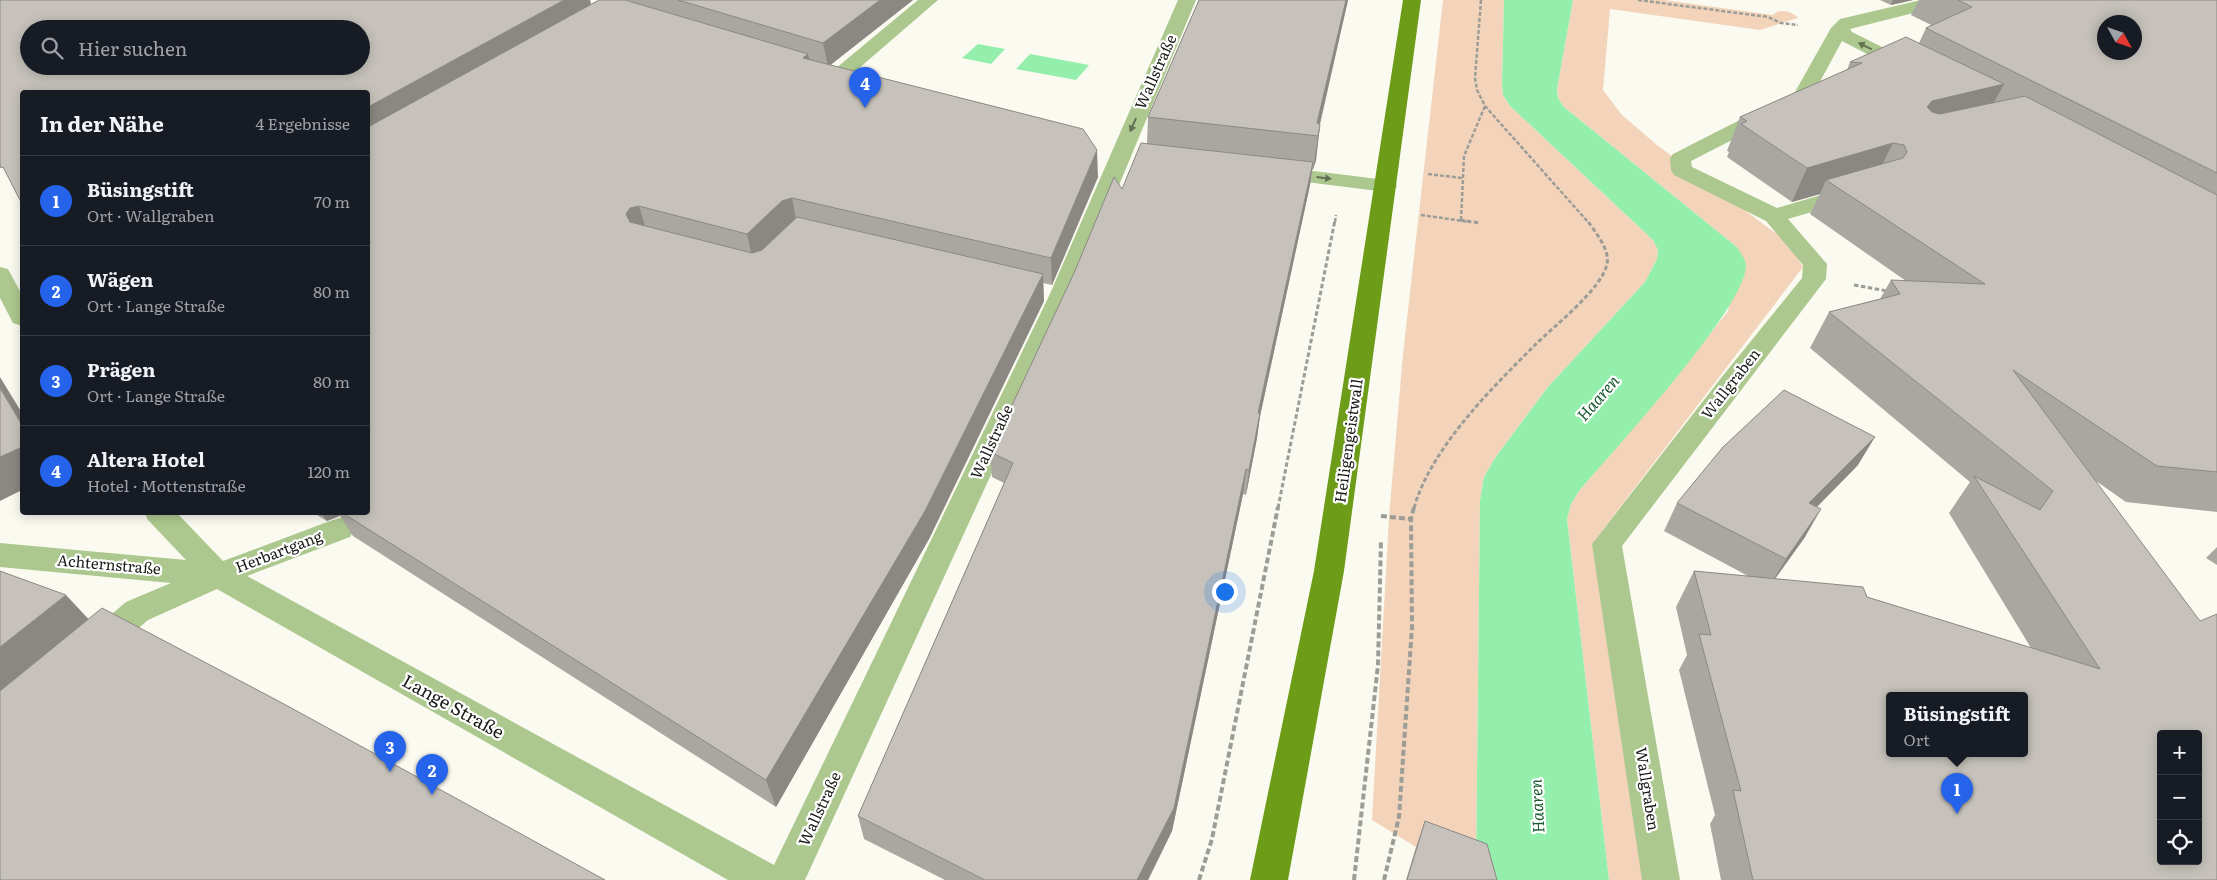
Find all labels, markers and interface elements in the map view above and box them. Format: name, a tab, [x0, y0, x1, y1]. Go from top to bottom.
north arrow	[2097, 15, 2142, 60]
search box	[20, 20, 370, 75]
street label: Wallstraße	[1128, 30, 1181, 113]
icon: search	[38, 34, 66, 62]
text: Hier suchen	[78, 34, 187, 62]
one-way arrow	[1857, 41, 1872, 50]
pin: 4	[849, 67, 881, 108]
text: In der Nähe	[40, 107, 164, 138]
text: 4 Ergebnisse	[256, 111, 350, 135]
one-way arrow	[1128, 118, 1136, 132]
one-way arrow	[1316, 174, 1332, 182]
text: Büsingstift	[87, 175, 194, 203]
text: 1	[53, 189, 59, 213]
text: 70 m	[314, 189, 350, 213]
text: Ort · Wallgraben	[87, 203, 215, 227]
text: Wägen	[87, 265, 153, 293]
text: 2	[52, 279, 60, 303]
text: 80 m	[313, 279, 350, 303]
text: Ort · Lange Straße	[87, 293, 225, 317]
street label: Wallgraben	[1695, 343, 1765, 423]
text: Prägen	[87, 355, 155, 383]
text: 3	[52, 369, 60, 393]
text: 80 m	[313, 369, 350, 393]
water label: Haaren	[1570, 369, 1624, 426]
street label: Heiligengeistwall	[1327, 377, 1368, 504]
text: Ort · Lange Straße	[87, 383, 225, 407]
street label: Wallstraße	[963, 400, 1018, 482]
text: Altera Hotel	[87, 445, 205, 473]
text: 4	[51, 459, 61, 483]
text: 120 m	[307, 459, 350, 483]
text: Hotel · Mottenstraße	[87, 473, 246, 497]
street label: Herbartgang	[232, 523, 326, 578]
street label: Achternstraße	[56, 548, 162, 580]
your location	[1212, 579, 1238, 605]
street label: Lange Straße	[398, 667, 510, 745]
popup	[1886, 692, 2028, 757]
text: Büsingstift	[1904, 699, 2010, 727]
text: Ort	[1904, 727, 1930, 751]
map controls	[2157, 730, 2202, 865]
button: +	[2157, 730, 2202, 775]
pin: 3	[374, 731, 406, 772]
street label: Wallgraben	[1631, 745, 1666, 832]
pin: 2	[416, 754, 448, 795]
street label: Wallstraße	[791, 767, 846, 849]
pin: 1	[1941, 773, 1973, 814]
button: −	[2157, 775, 2202, 820]
water label: Haaren	[1523, 778, 1549, 834]
button: locate	[2157, 820, 2202, 865]

